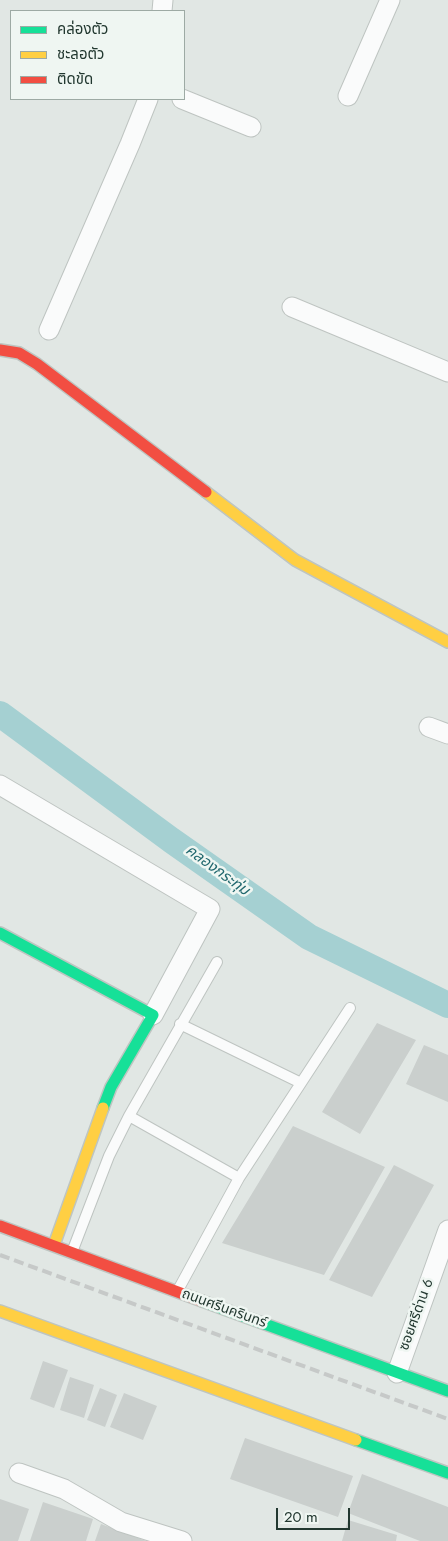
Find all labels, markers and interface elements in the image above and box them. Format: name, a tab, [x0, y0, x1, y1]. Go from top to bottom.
legend	[10, 10, 185, 100]
text: คล่องตัว	[57, 18, 108, 40]
text: ชะลอตัว	[57, 43, 104, 65]
text: ติดขัด	[57, 68, 93, 90]
water label: คลองกระทุ่ม	[182, 842, 252, 900]
street label: ซอยศรีด่าน 6	[396, 1277, 438, 1353]
street label: ถนนศรีนครินทร์	[179, 1286, 269, 1332]
scale bar	[278, 1498, 352, 1530]
text: 20 m	[284, 1506, 318, 1528]

